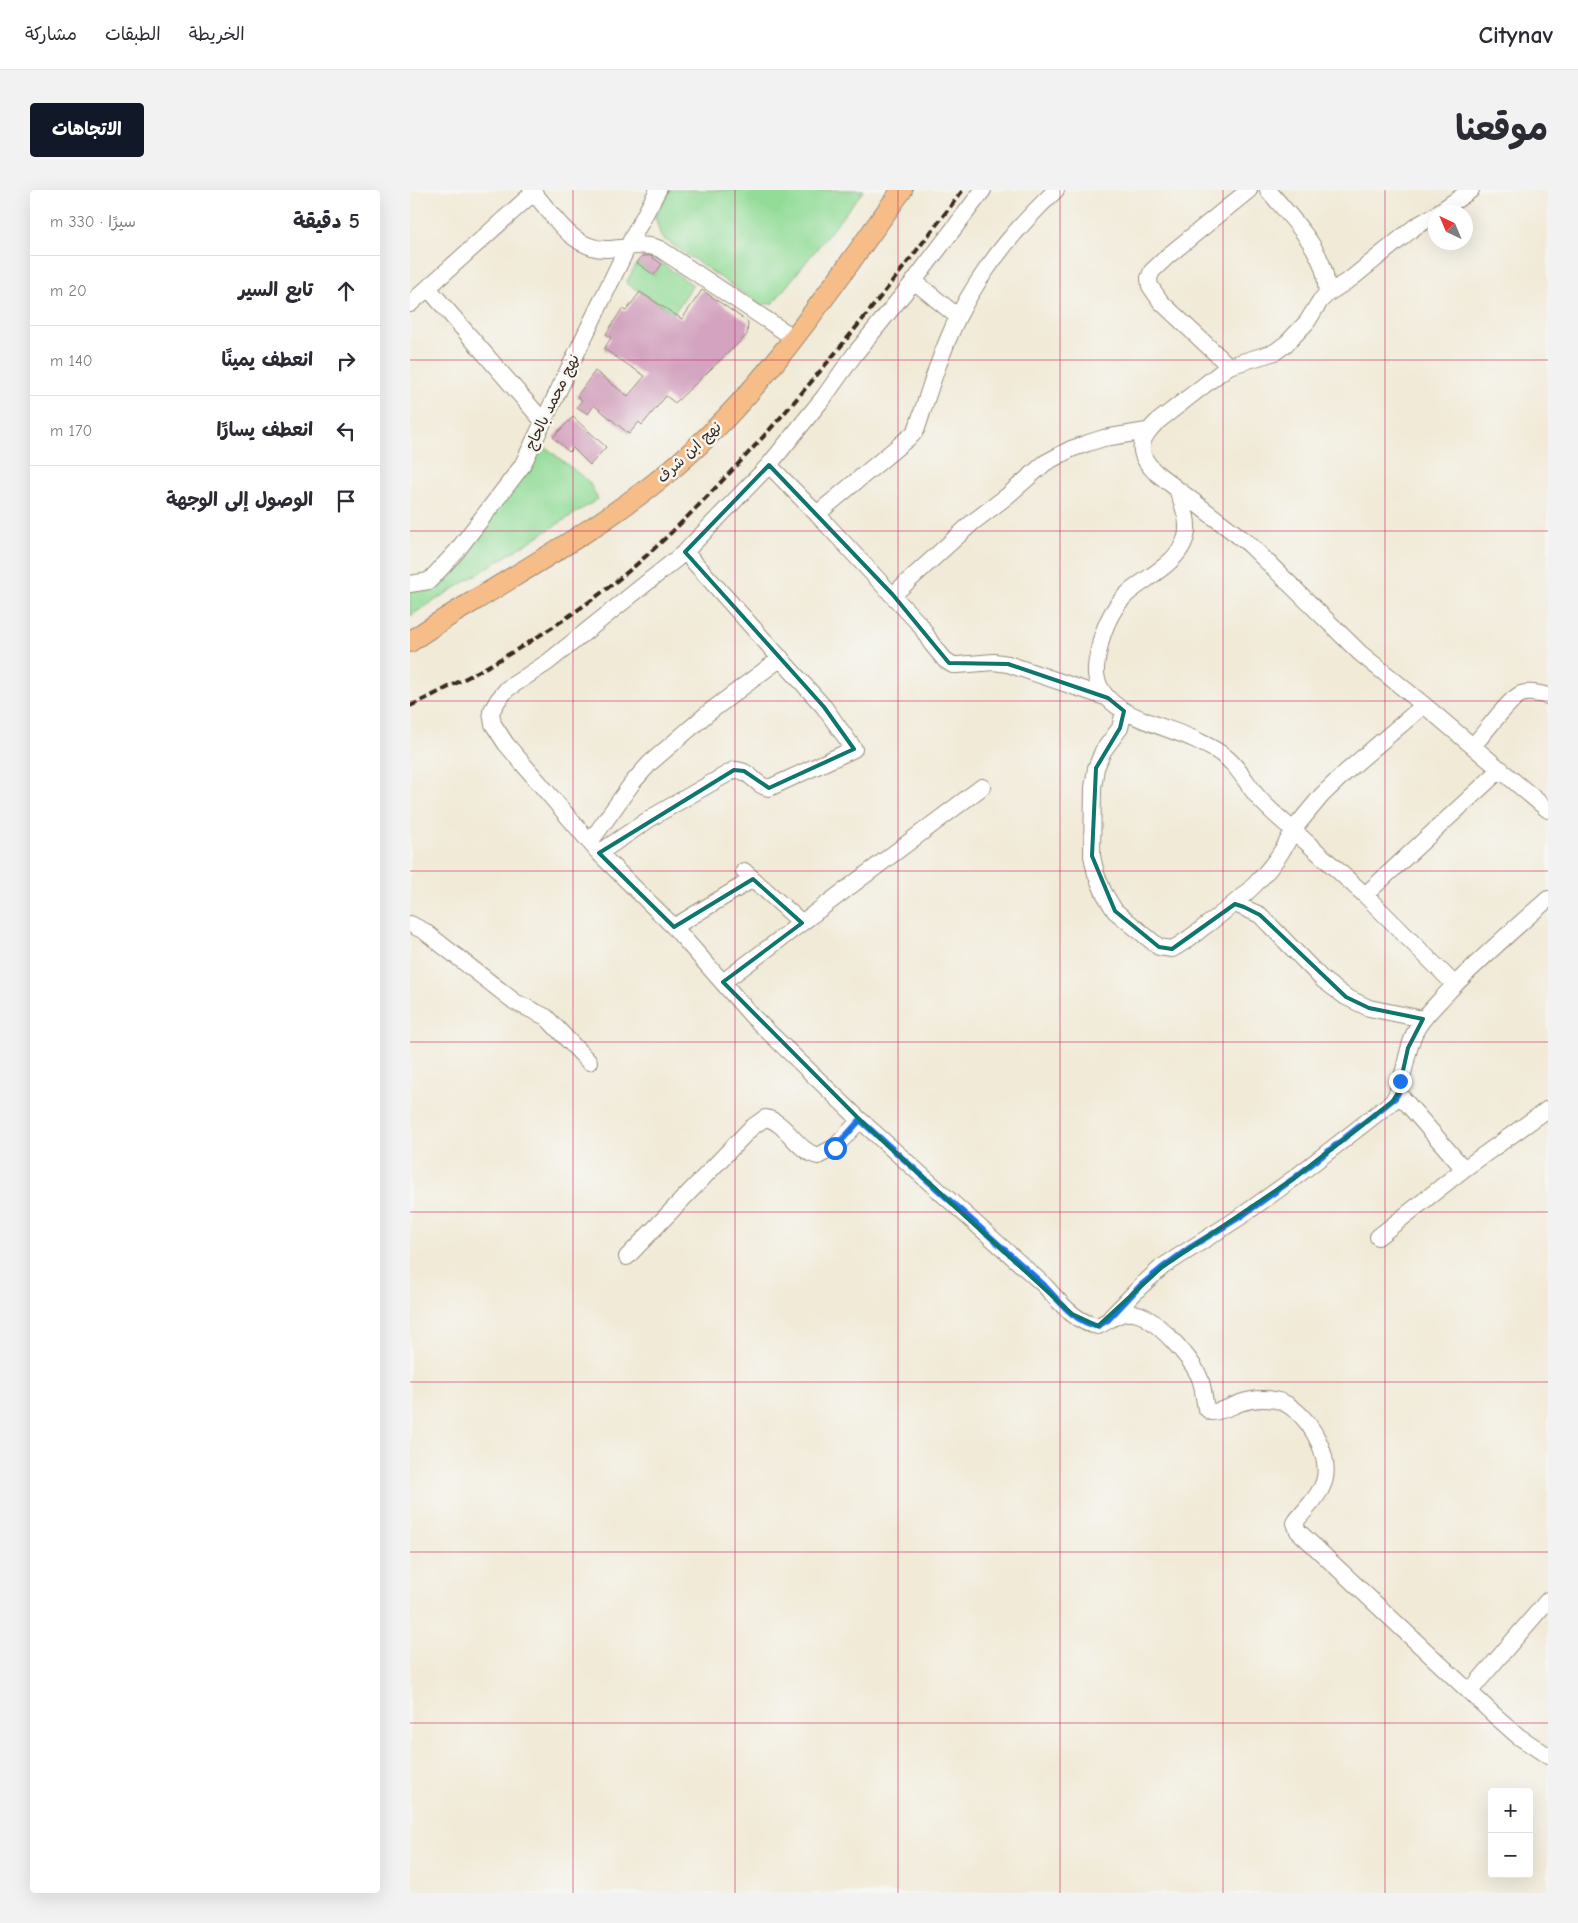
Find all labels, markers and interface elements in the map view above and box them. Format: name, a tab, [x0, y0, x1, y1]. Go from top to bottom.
text: Citynav	[1478, 21, 1553, 49]
text: مشاركة	[25, 24, 77, 45]
text: الطبقات	[105, 24, 161, 45]
text: الخريطة	[189, 24, 245, 45]
button: الاتجاهات	[30, 103, 144, 157]
text: موقعنا	[1455, 108, 1548, 149]
north arrow	[1428, 205, 1473, 250]
text: 5 دقيقة	[293, 209, 360, 233]
text: سيرًا · 330 m	[50, 213, 136, 231]
icon: ahead	[332, 277, 360, 305]
text: تابع السير	[239, 279, 313, 301]
text: 20 m	[50, 282, 87, 300]
icon: right	[332, 347, 360, 375]
text: انعطف يمينًا	[221, 349, 313, 371]
street label: نهج محمد بالحاج	[521, 351, 584, 453]
text: 140 m	[50, 352, 92, 370]
icon: left	[332, 417, 360, 445]
street label: نهج ابن شرف	[653, 418, 726, 487]
text: انعطف يسارًا	[216, 419, 313, 441]
text: 170 m	[50, 422, 92, 440]
icon: arrive	[332, 487, 360, 515]
text: الوصول إلى الوجهة	[166, 489, 313, 511]
route end	[1389, 1070, 1412, 1093]
route start	[824, 1137, 847, 1160]
map controls	[1488, 1788, 1533, 1878]
button: +	[1488, 1788, 1533, 1833]
button: −	[1488, 1833, 1533, 1878]

